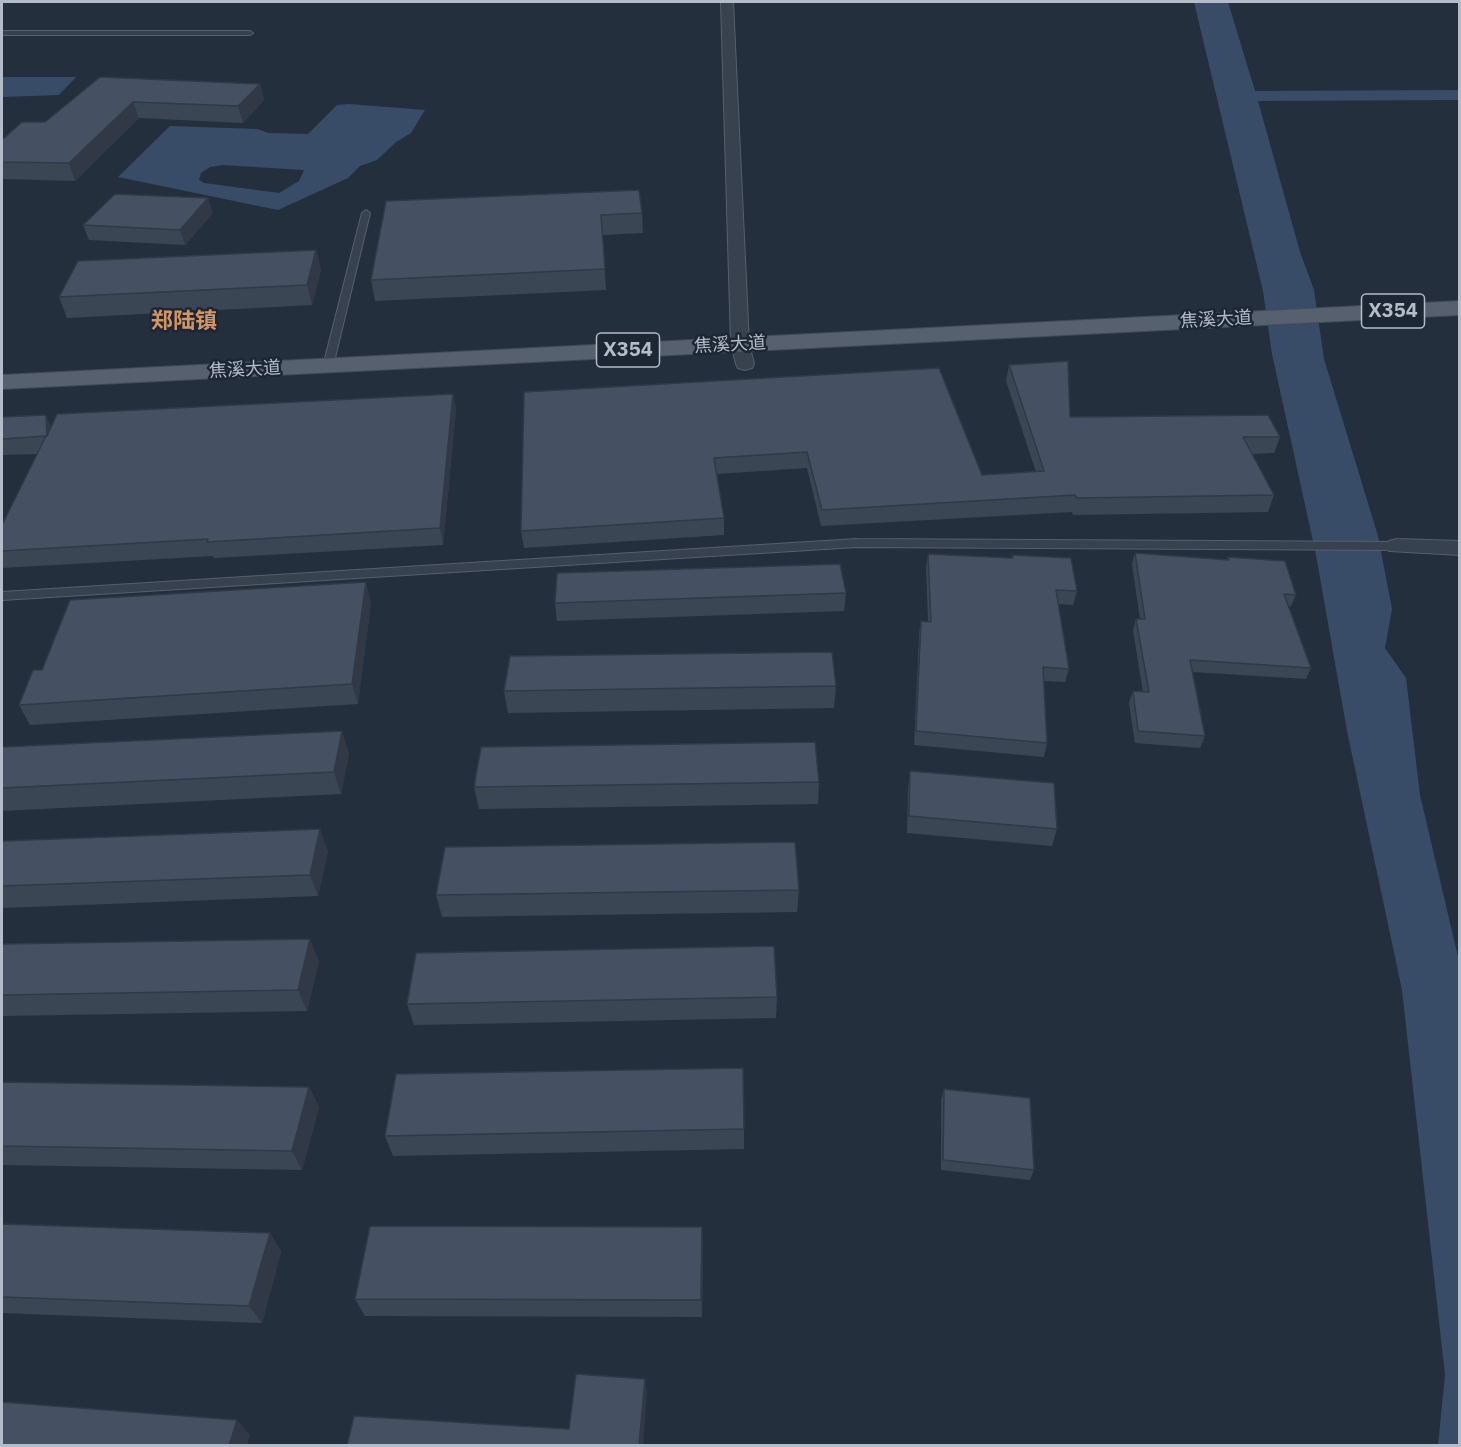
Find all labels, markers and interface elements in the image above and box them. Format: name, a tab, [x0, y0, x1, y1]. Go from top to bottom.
road number: X354	[1362, 294, 1424, 328]
street label: 焦溪大道	[1179, 307, 1253, 333]
district label: 郑陆镇	[151, 309, 217, 335]
street label: 焦溪大道	[693, 332, 767, 358]
road number: X354	[596, 333, 660, 367]
street label: 焦溪大道	[208, 357, 282, 383]

